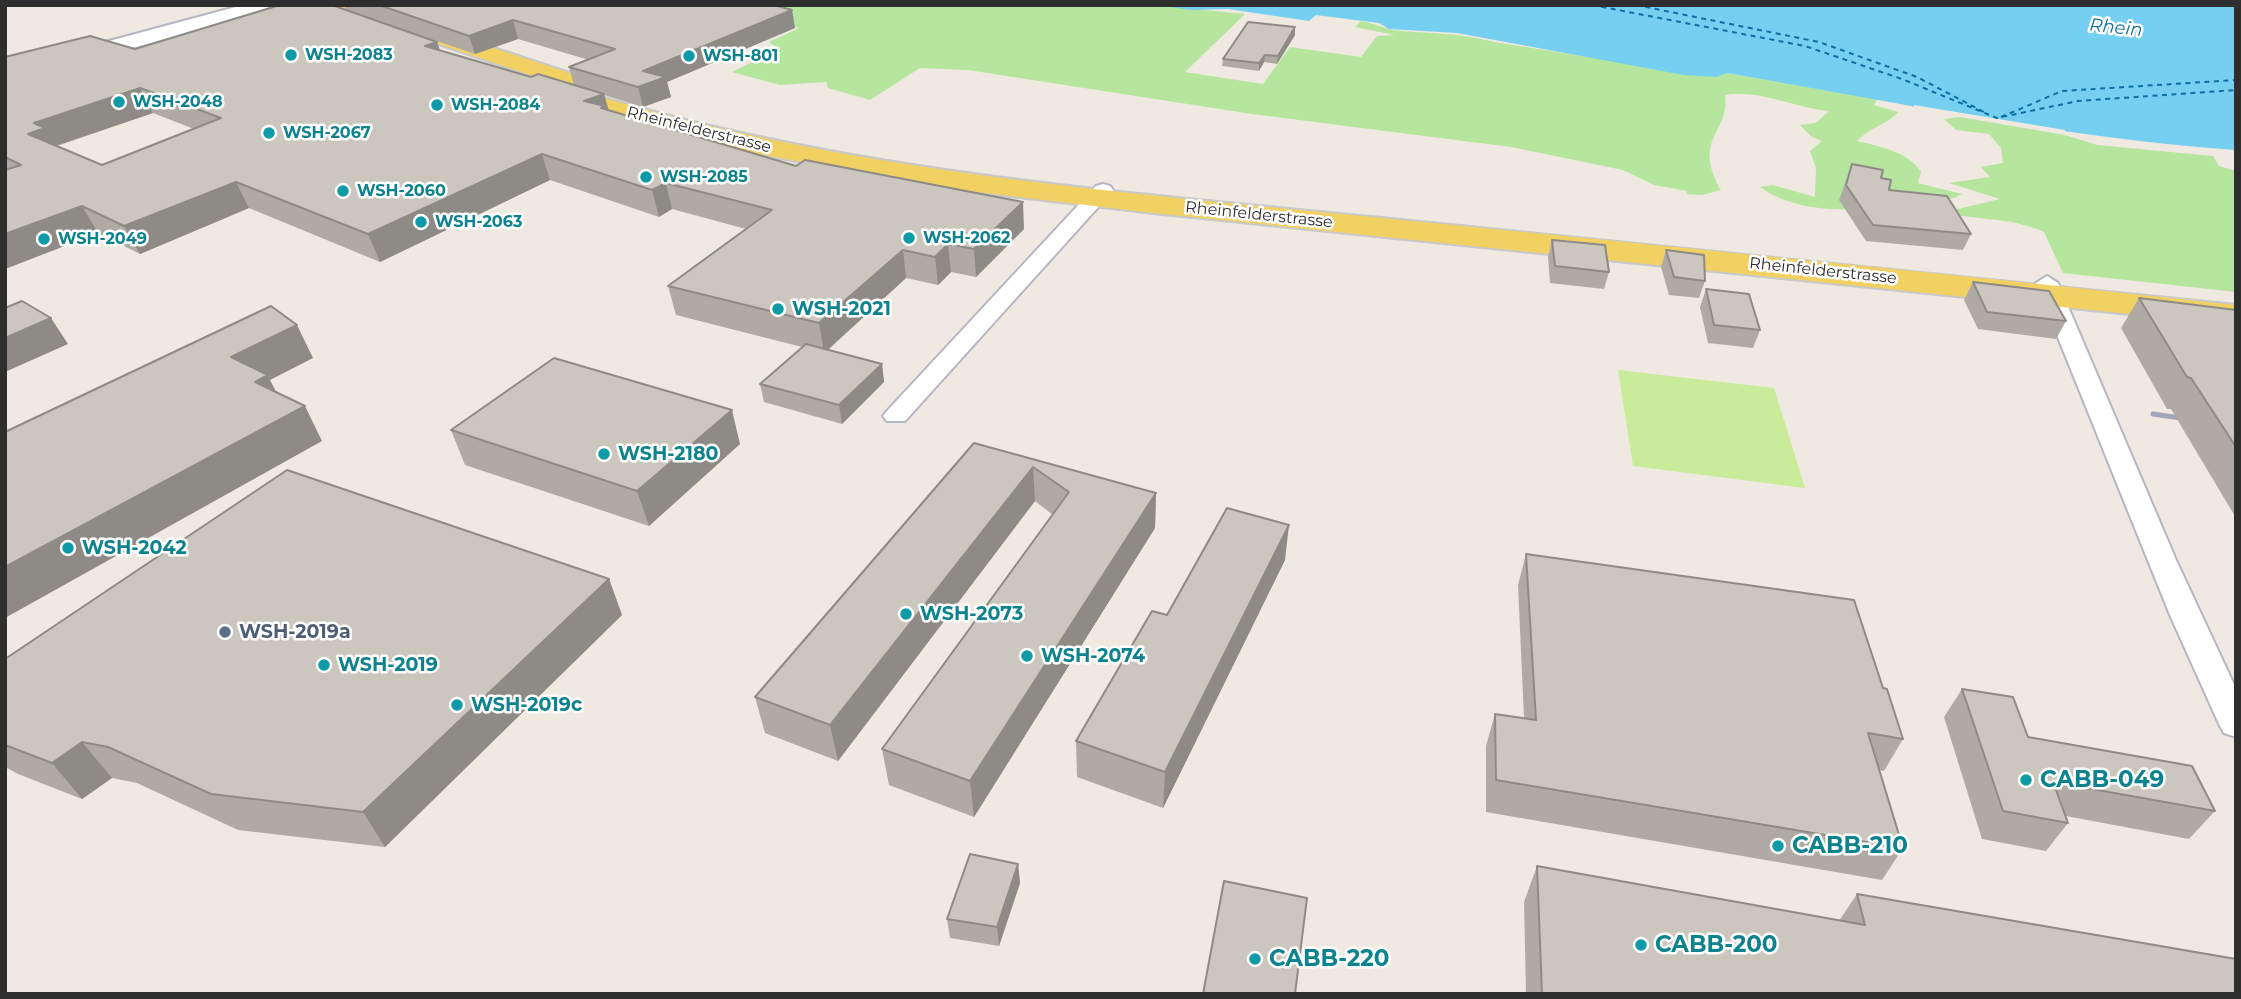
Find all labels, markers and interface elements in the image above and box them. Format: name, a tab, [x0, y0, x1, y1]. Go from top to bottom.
water label: Rhein	[2088, 14, 2144, 42]
place label: WSH-2083	[305, 45, 393, 65]
place label: WSH-801	[703, 46, 778, 66]
marker: WSH-2083	[283, 47, 299, 63]
marker: WSH-801	[681, 48, 697, 64]
place label: WSH-2048	[133, 92, 222, 112]
marker: WSH-2048	[111, 94, 127, 110]
place label: WSH-2084	[451, 95, 540, 115]
marker: WSH-2084	[429, 97, 445, 113]
street label: Rheinfelderstrasse	[625, 103, 773, 157]
place label: WSH-2067	[283, 123, 371, 143]
marker: WSH-2067	[261, 125, 277, 141]
place label: WSH-2085	[660, 167, 748, 187]
marker: WSH-2085	[638, 169, 654, 185]
place label: WSH-2060	[357, 181, 446, 201]
marker: WSH-2060	[335, 183, 351, 199]
street label: Rheinfelderstrasse	[1184, 198, 1334, 232]
place label: WSH-2063	[435, 212, 522, 232]
marker: WSH-2063	[413, 214, 429, 230]
place label: WSH-2062	[923, 228, 1010, 248]
place label: WSH-2049	[58, 229, 147, 249]
marker: WSH-2062	[901, 230, 917, 246]
marker: WSH-2049	[36, 231, 52, 247]
street label: Rheinfelderstrasse	[1748, 254, 1898, 288]
place label: WSH-2021	[792, 298, 891, 320]
marker: WSH-2021	[770, 301, 786, 317]
place label: WSH-2180	[618, 443, 718, 465]
marker: WSH-2180	[596, 446, 612, 462]
place label: WSH-2042	[82, 537, 187, 559]
marker: WSH-2042	[60, 540, 76, 556]
place label: WSH-2073	[920, 603, 1023, 625]
marker: WSH-2073	[898, 606, 914, 622]
place label: WSH-2019a	[239, 621, 351, 643]
marker: WSH-2019a	[217, 624, 233, 640]
place label: WSH-2074	[1041, 645, 1145, 667]
marker: WSH-2074	[1019, 648, 1035, 664]
place label: WSH-2019	[338, 654, 438, 676]
marker: WSH-2019	[316, 657, 332, 673]
place label: WSH-2019c	[471, 694, 582, 716]
marker: WSH-2019c	[449, 697, 465, 713]
place label: CABB-049	[2040, 766, 2164, 794]
marker: CABB-049	[2018, 772, 2034, 788]
place label: CABB-210	[1792, 832, 1908, 860]
marker: CABB-210	[1770, 838, 1786, 854]
place label: CABB-200	[1655, 931, 1777, 959]
marker: CABB-200	[1633, 937, 1649, 953]
place label: CABB-220	[1269, 945, 1389, 973]
marker: CABB-220	[1247, 951, 1263, 967]

